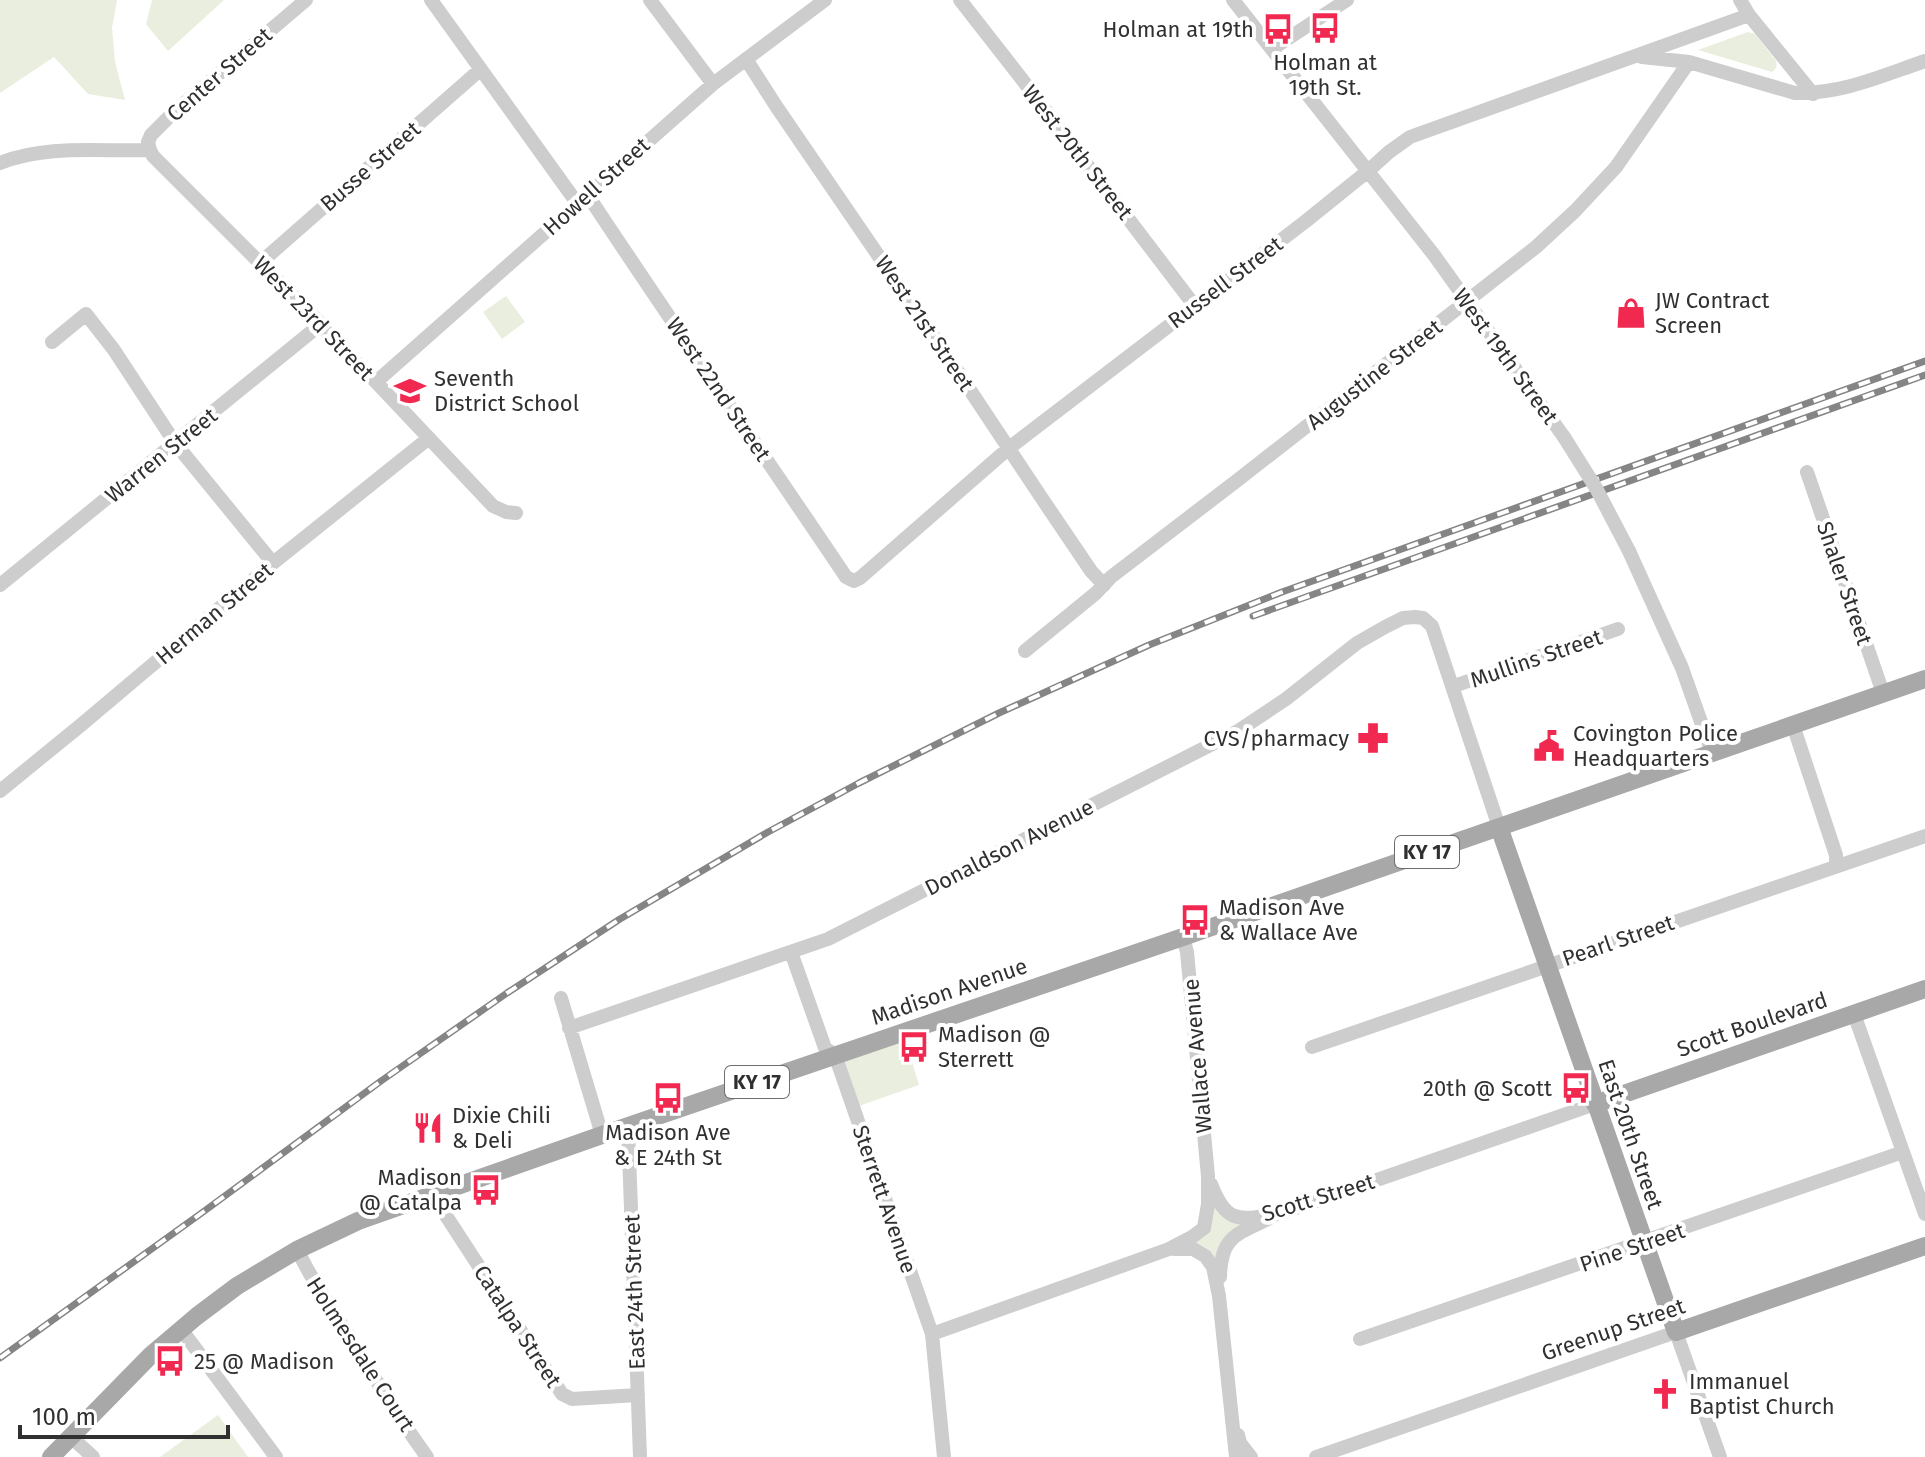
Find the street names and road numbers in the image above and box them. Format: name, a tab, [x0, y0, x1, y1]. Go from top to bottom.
street label: Center Street	[161, 21, 277, 127]
street label: West 20th Street	[1017, 80, 1139, 225]
street label: Busse Street	[315, 115, 426, 217]
street label: Howell Street	[538, 131, 655, 241]
street label: Russell Street	[1163, 230, 1288, 334]
street label: West 21st Street	[869, 250, 980, 396]
street label: West 23rd Street	[248, 251, 380, 386]
street label: West 19th Street	[1447, 283, 1564, 430]
street label: West 22nd Street	[661, 312, 777, 466]
street label: Augustine Street	[1301, 313, 1447, 436]
street label: Warren Street	[100, 402, 223, 509]
street label: Shaler Street	[1811, 518, 1878, 649]
street label: Herman Street	[150, 557, 278, 670]
street label: Mullins Street	[1467, 623, 1606, 694]
street label: Donaldson Avenue	[920, 793, 1098, 902]
road number: KY 17	[1395, 836, 1459, 868]
street label: Pearl Street	[1559, 909, 1678, 972]
street label: Madison Avenue	[868, 952, 1031, 1031]
street label: Wallace Avenue	[1177, 978, 1218, 1134]
street label: Scott Boulevard	[1673, 986, 1831, 1063]
street label: East 20th Street	[1592, 1056, 1669, 1213]
road number: KY 17	[725, 1066, 789, 1098]
street label: Sterrett Avenue	[847, 1122, 922, 1277]
street label: Scott Street	[1259, 1168, 1378, 1227]
street label: East 24th Street	[618, 1214, 651, 1370]
street label: Pine Street	[1576, 1217, 1688, 1278]
street label: Catalpa Street	[468, 1260, 567, 1393]
street label: Holmesdale Court	[301, 1272, 421, 1436]
street label: Greenup Street	[1538, 1292, 1689, 1367]

